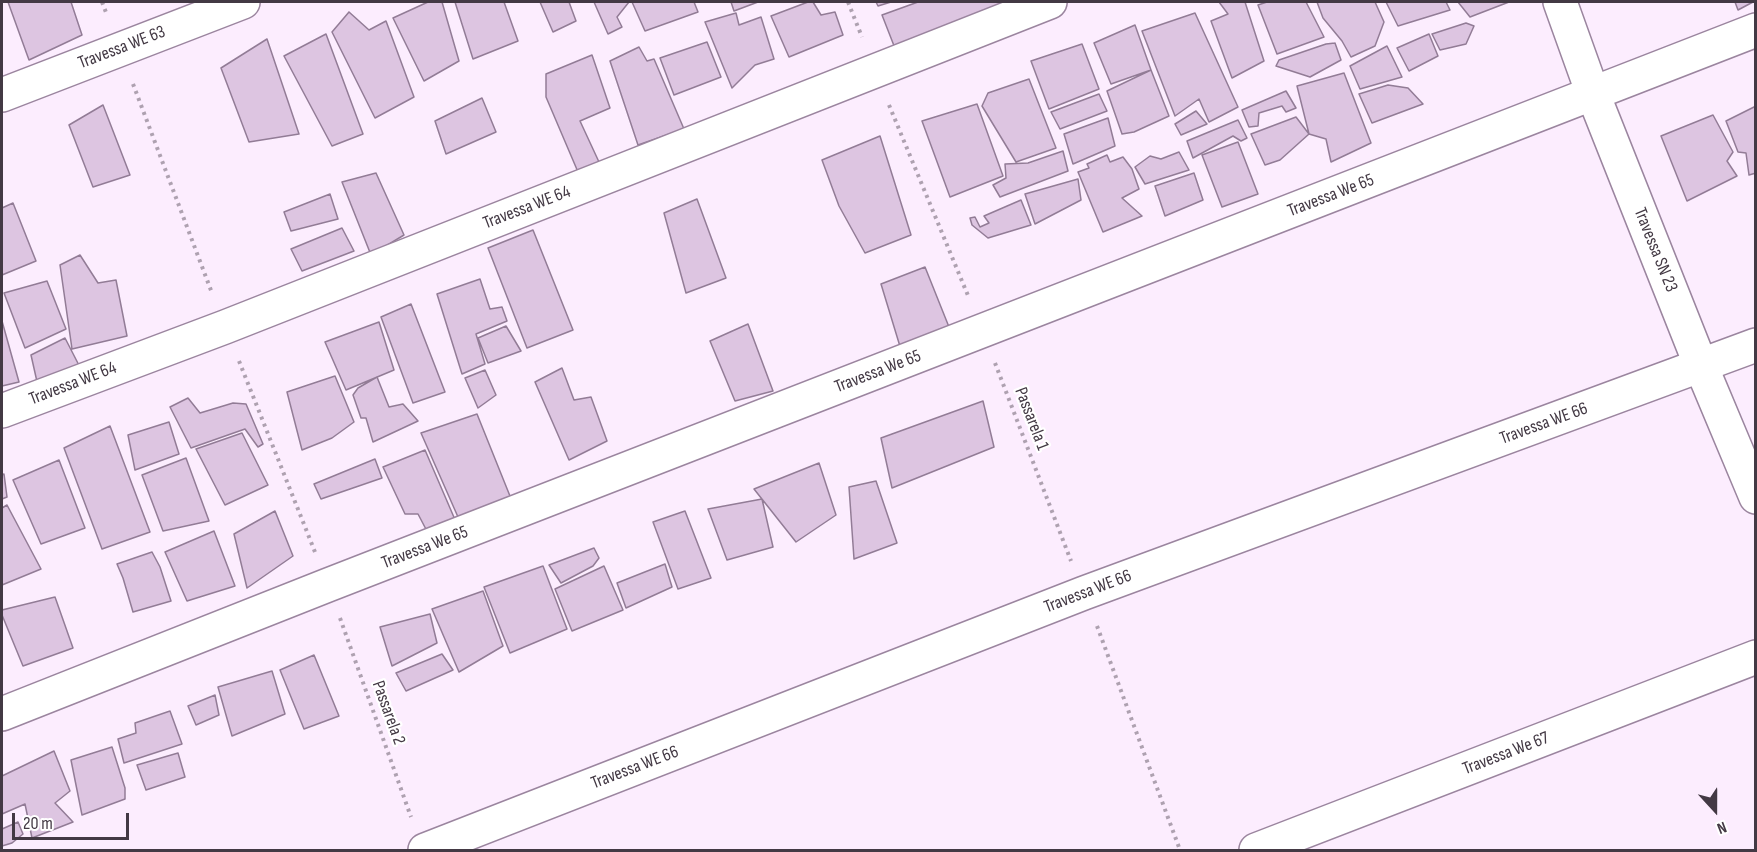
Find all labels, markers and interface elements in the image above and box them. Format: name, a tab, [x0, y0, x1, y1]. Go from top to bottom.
street label: Travessa WE 63	[75, 22, 169, 74]
street label: Travessa We 65	[1285, 170, 1377, 222]
street label: Travessa WE 64	[480, 181, 574, 235]
street label: Travessa SN 23	[1628, 205, 1682, 295]
street label: Travessa We 65	[832, 346, 924, 398]
street label: Travessa WE 64	[26, 357, 120, 411]
street label: Passarela 1	[1009, 385, 1053, 453]
street label: Travessa WE 66	[1497, 398, 1591, 450]
street label: Travessa We 65	[379, 522, 471, 574]
street label: Travessa WE 66	[1041, 565, 1135, 619]
street label: Passarela 2	[366, 678, 410, 748]
street label: Travessa We 67	[1460, 728, 1552, 780]
street label: Travessa WE 66	[588, 741, 682, 795]
north arrow	[1685, 780, 1745, 840]
scale bar	[15, 801, 132, 839]
text: 20 m	[23, 813, 53, 834]
text: N	[1714, 817, 1729, 838]

